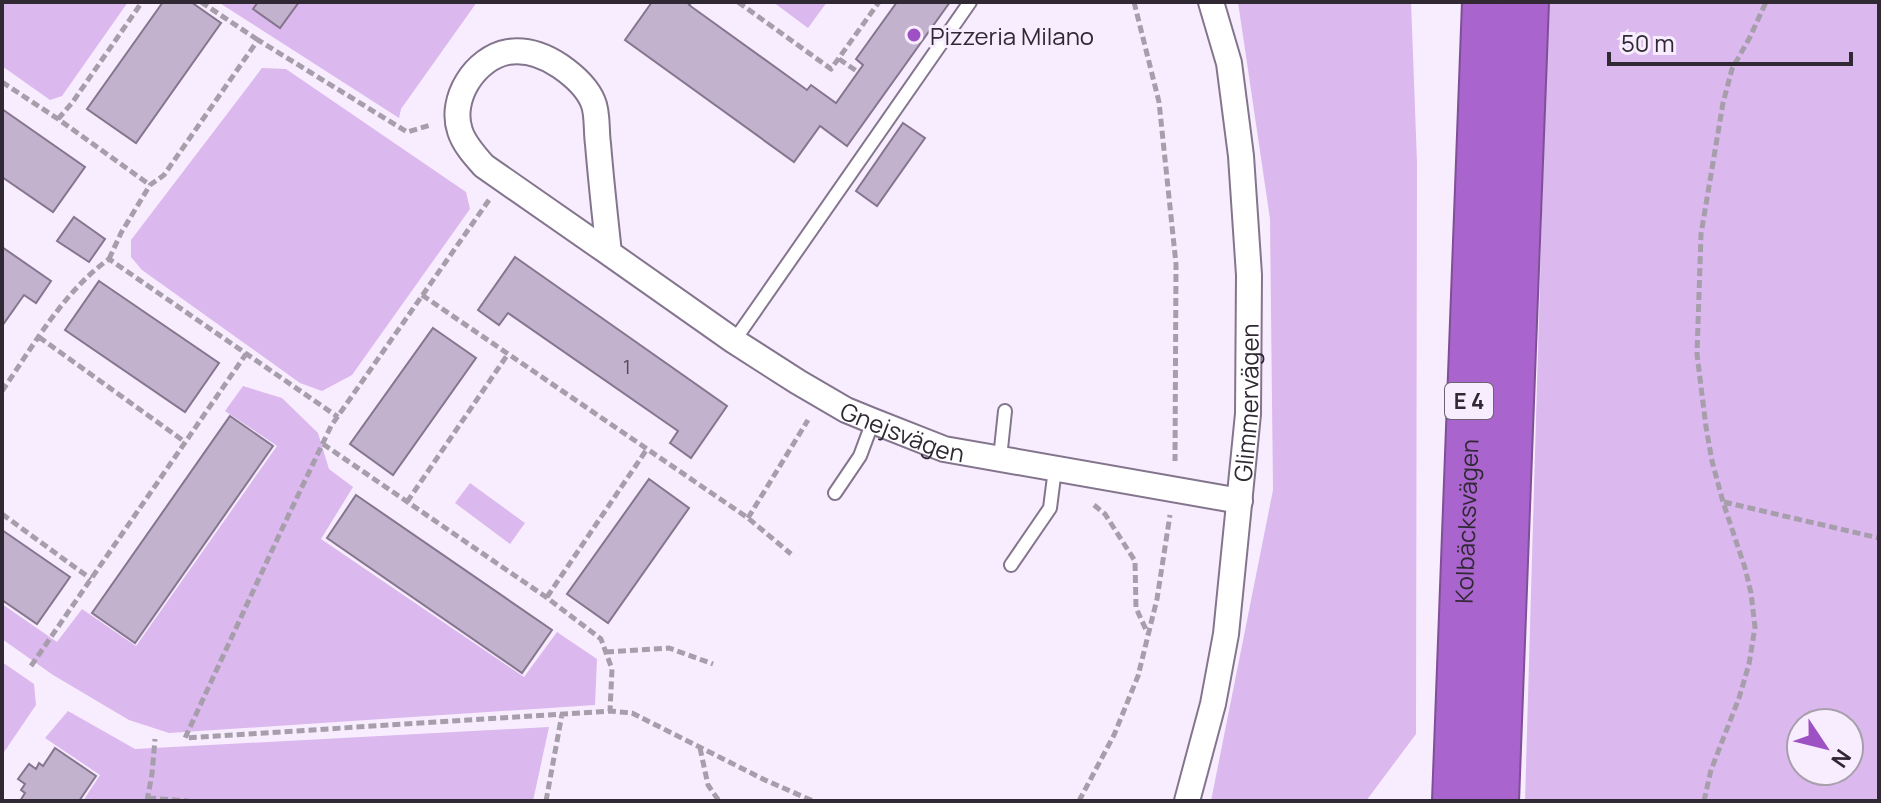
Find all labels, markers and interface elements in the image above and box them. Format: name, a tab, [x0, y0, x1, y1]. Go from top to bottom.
scale bar	[1609, 16, 1851, 66]
place label: Pizzeria Milano	[930, 19, 1094, 52]
marker: Pizzeria Milano	[905, 26, 923, 44]
text: 50 m	[1621, 26, 1675, 59]
street label: Glimmervägen	[1225, 323, 1265, 483]
house number: 1	[623, 353, 631, 380]
road number: E 4	[1445, 383, 1493, 419]
street label: Gnejsvägen	[836, 393, 967, 469]
street label: Kolbäcksvägen	[1446, 438, 1485, 604]
north arrow	[1785, 707, 1865, 787]
text: N	[1825, 743, 1858, 774]

